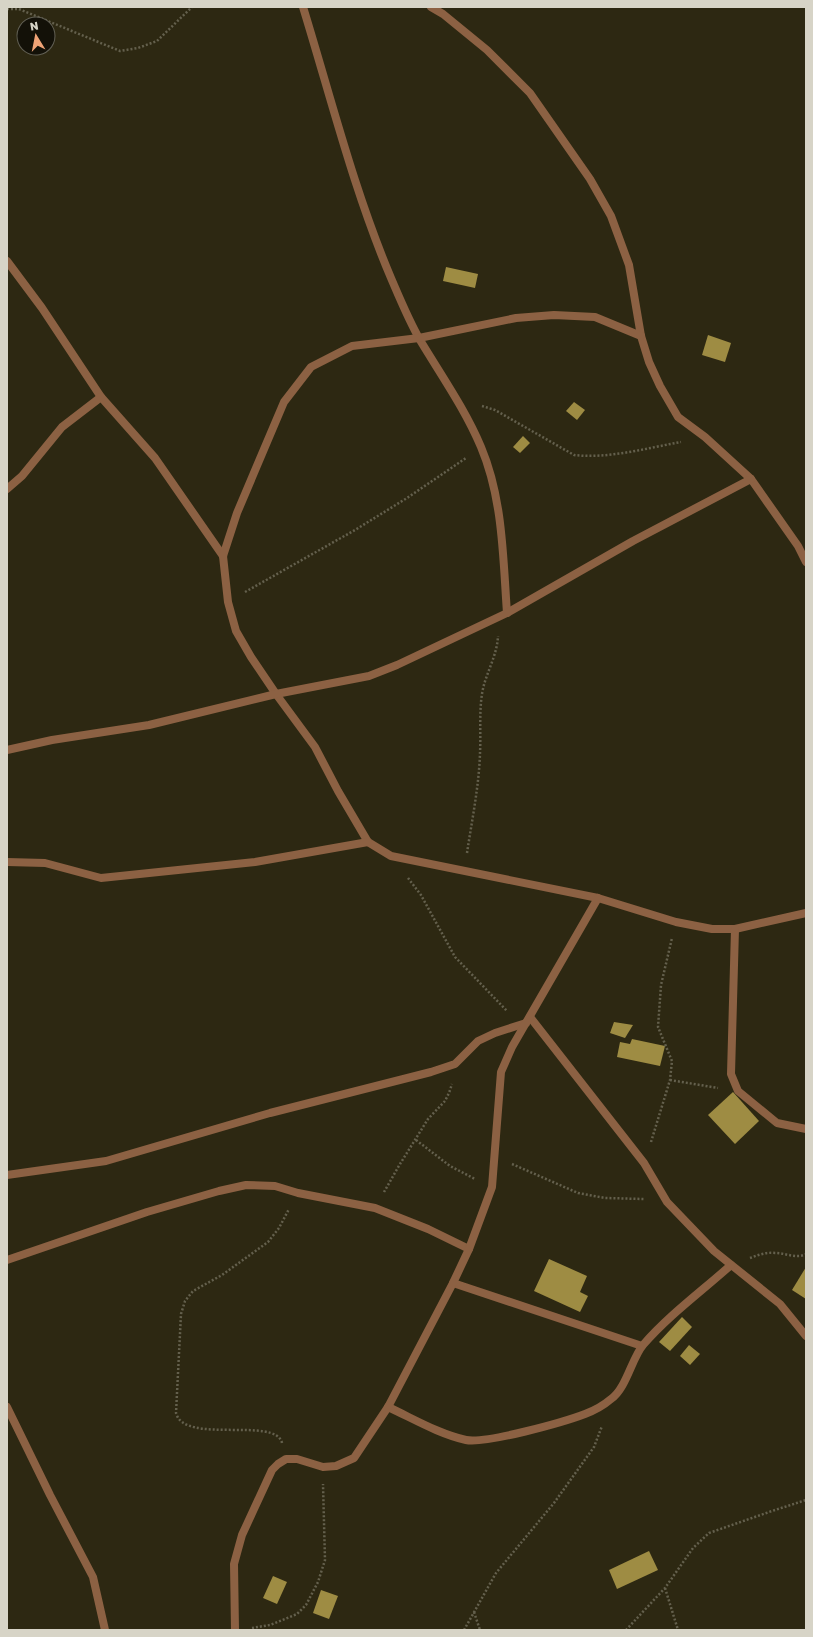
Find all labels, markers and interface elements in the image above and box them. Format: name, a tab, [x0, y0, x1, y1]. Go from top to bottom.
north arrow	[16, 16, 56, 56]
text: N	[29, 19, 39, 33]

